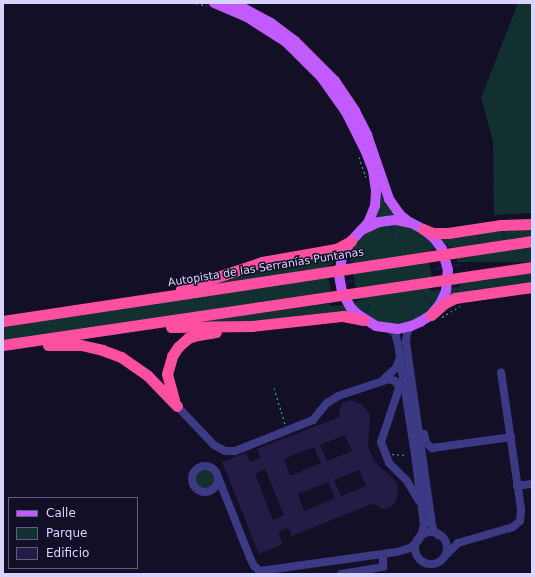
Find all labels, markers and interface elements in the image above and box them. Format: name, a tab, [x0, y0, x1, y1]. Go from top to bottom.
street label: Autopista de las Serranías Puntanas	[167, 246, 365, 290]
legend	[8, 497, 138, 569]
text: Calle	[46, 506, 76, 520]
text: Parque	[46, 526, 87, 540]
text: Edificio	[46, 546, 89, 560]

